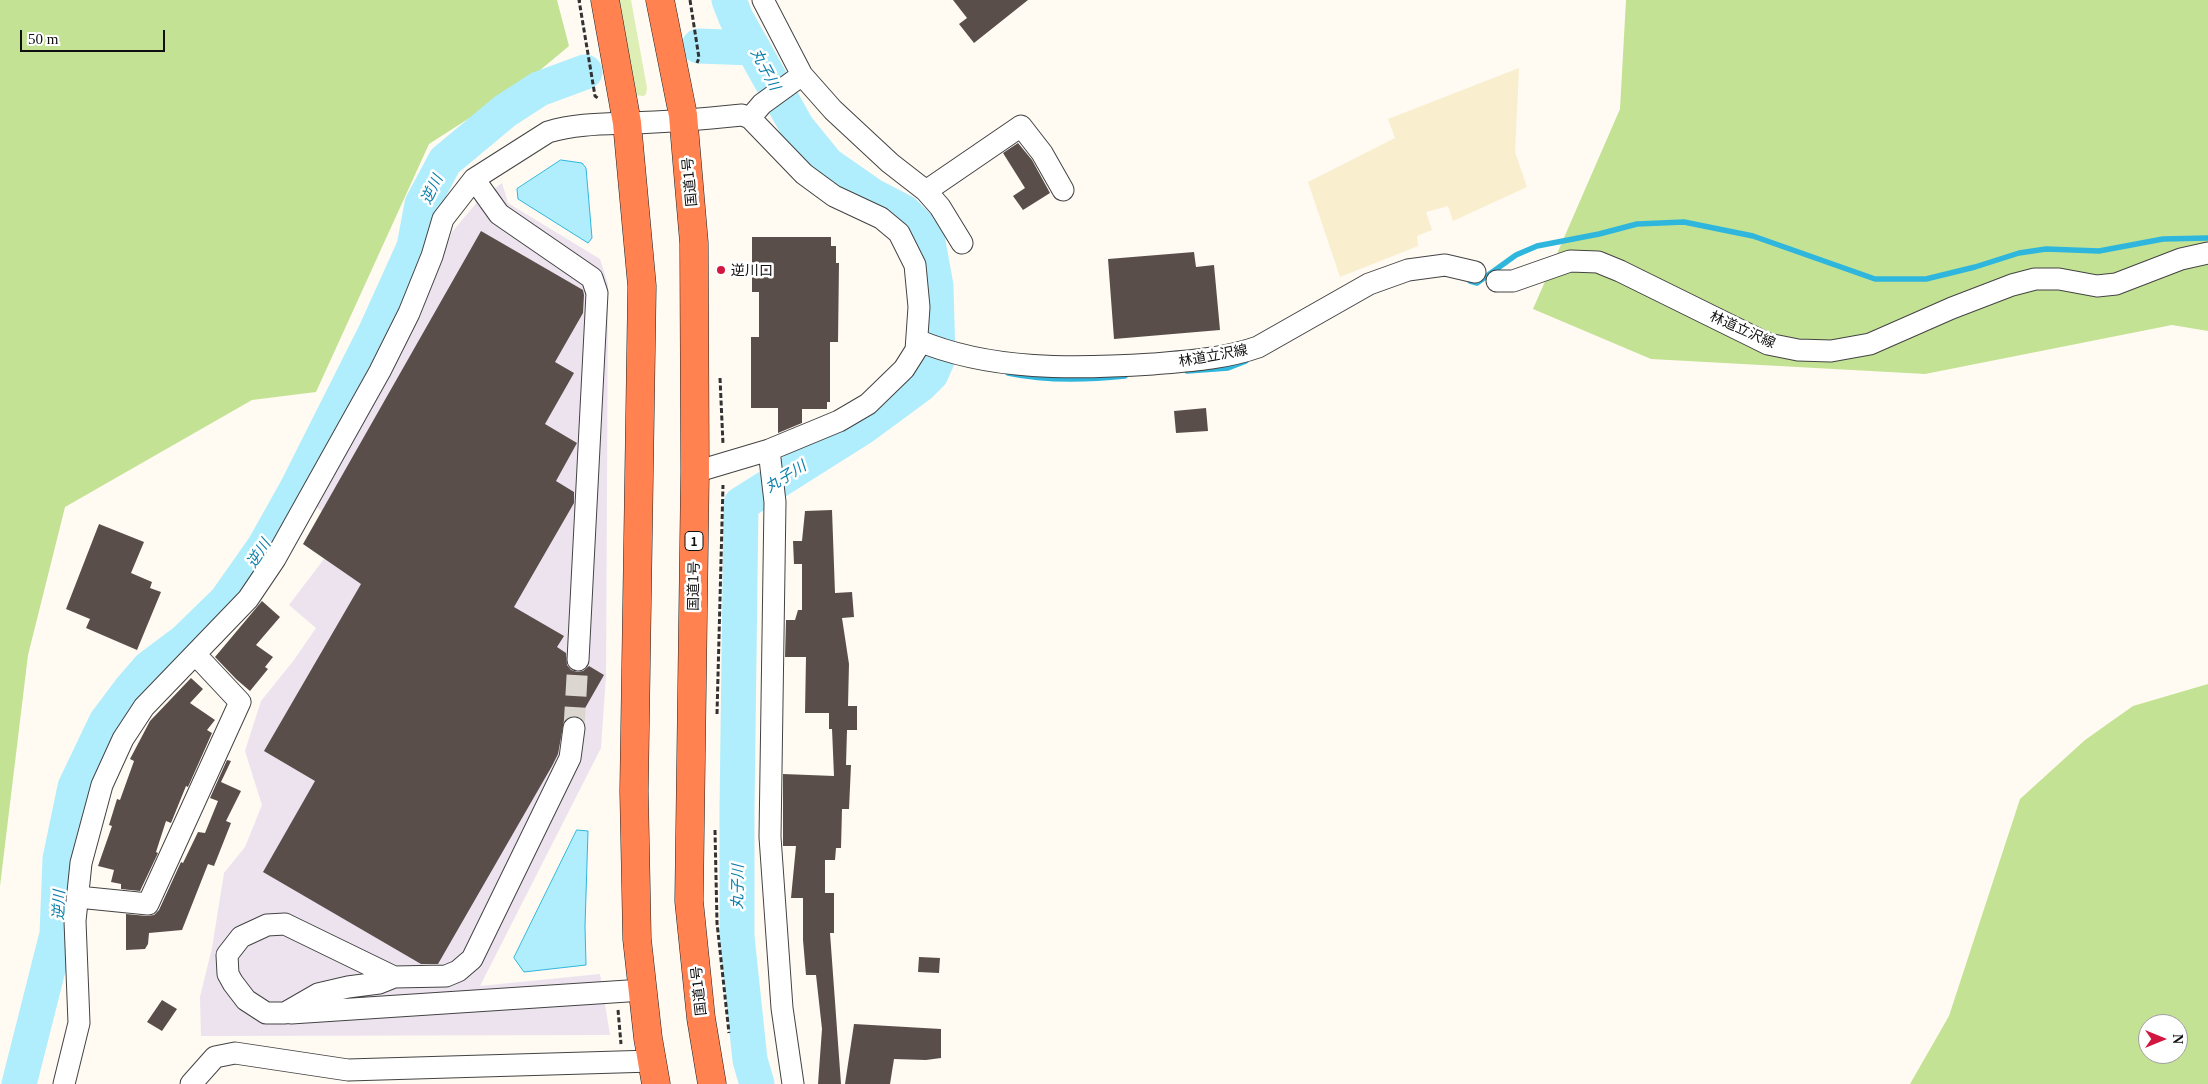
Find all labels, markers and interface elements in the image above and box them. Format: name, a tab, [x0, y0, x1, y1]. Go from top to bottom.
scale bar	[22, 20, 168, 52]
text: 50 m	[28, 31, 58, 47]
water label: 丸子川	[747, 45, 785, 93]
street label: 国道1号	[678, 156, 700, 208]
water label: 逆川	[416, 172, 446, 206]
place label: 逆川口	[731, 262, 773, 278]
marker: 逆川口	[715, 264, 727, 276]
street label: 林道立沢線	[1708, 307, 1778, 351]
street label: 林道立沢線	[1177, 341, 1249, 369]
water label: 丸子川	[761, 456, 809, 496]
road number: 1	[685, 532, 703, 550]
water label: 逆川	[242, 536, 274, 570]
street label: 国道1号	[684, 561, 702, 611]
water label: 丸子川	[728, 864, 746, 910]
water label: 逆川	[48, 890, 68, 920]
street label: 国道1号	[687, 965, 709, 1017]
north arrow	[2138, 1014, 2188, 1064]
text: N	[2170, 1034, 2185, 1044]

